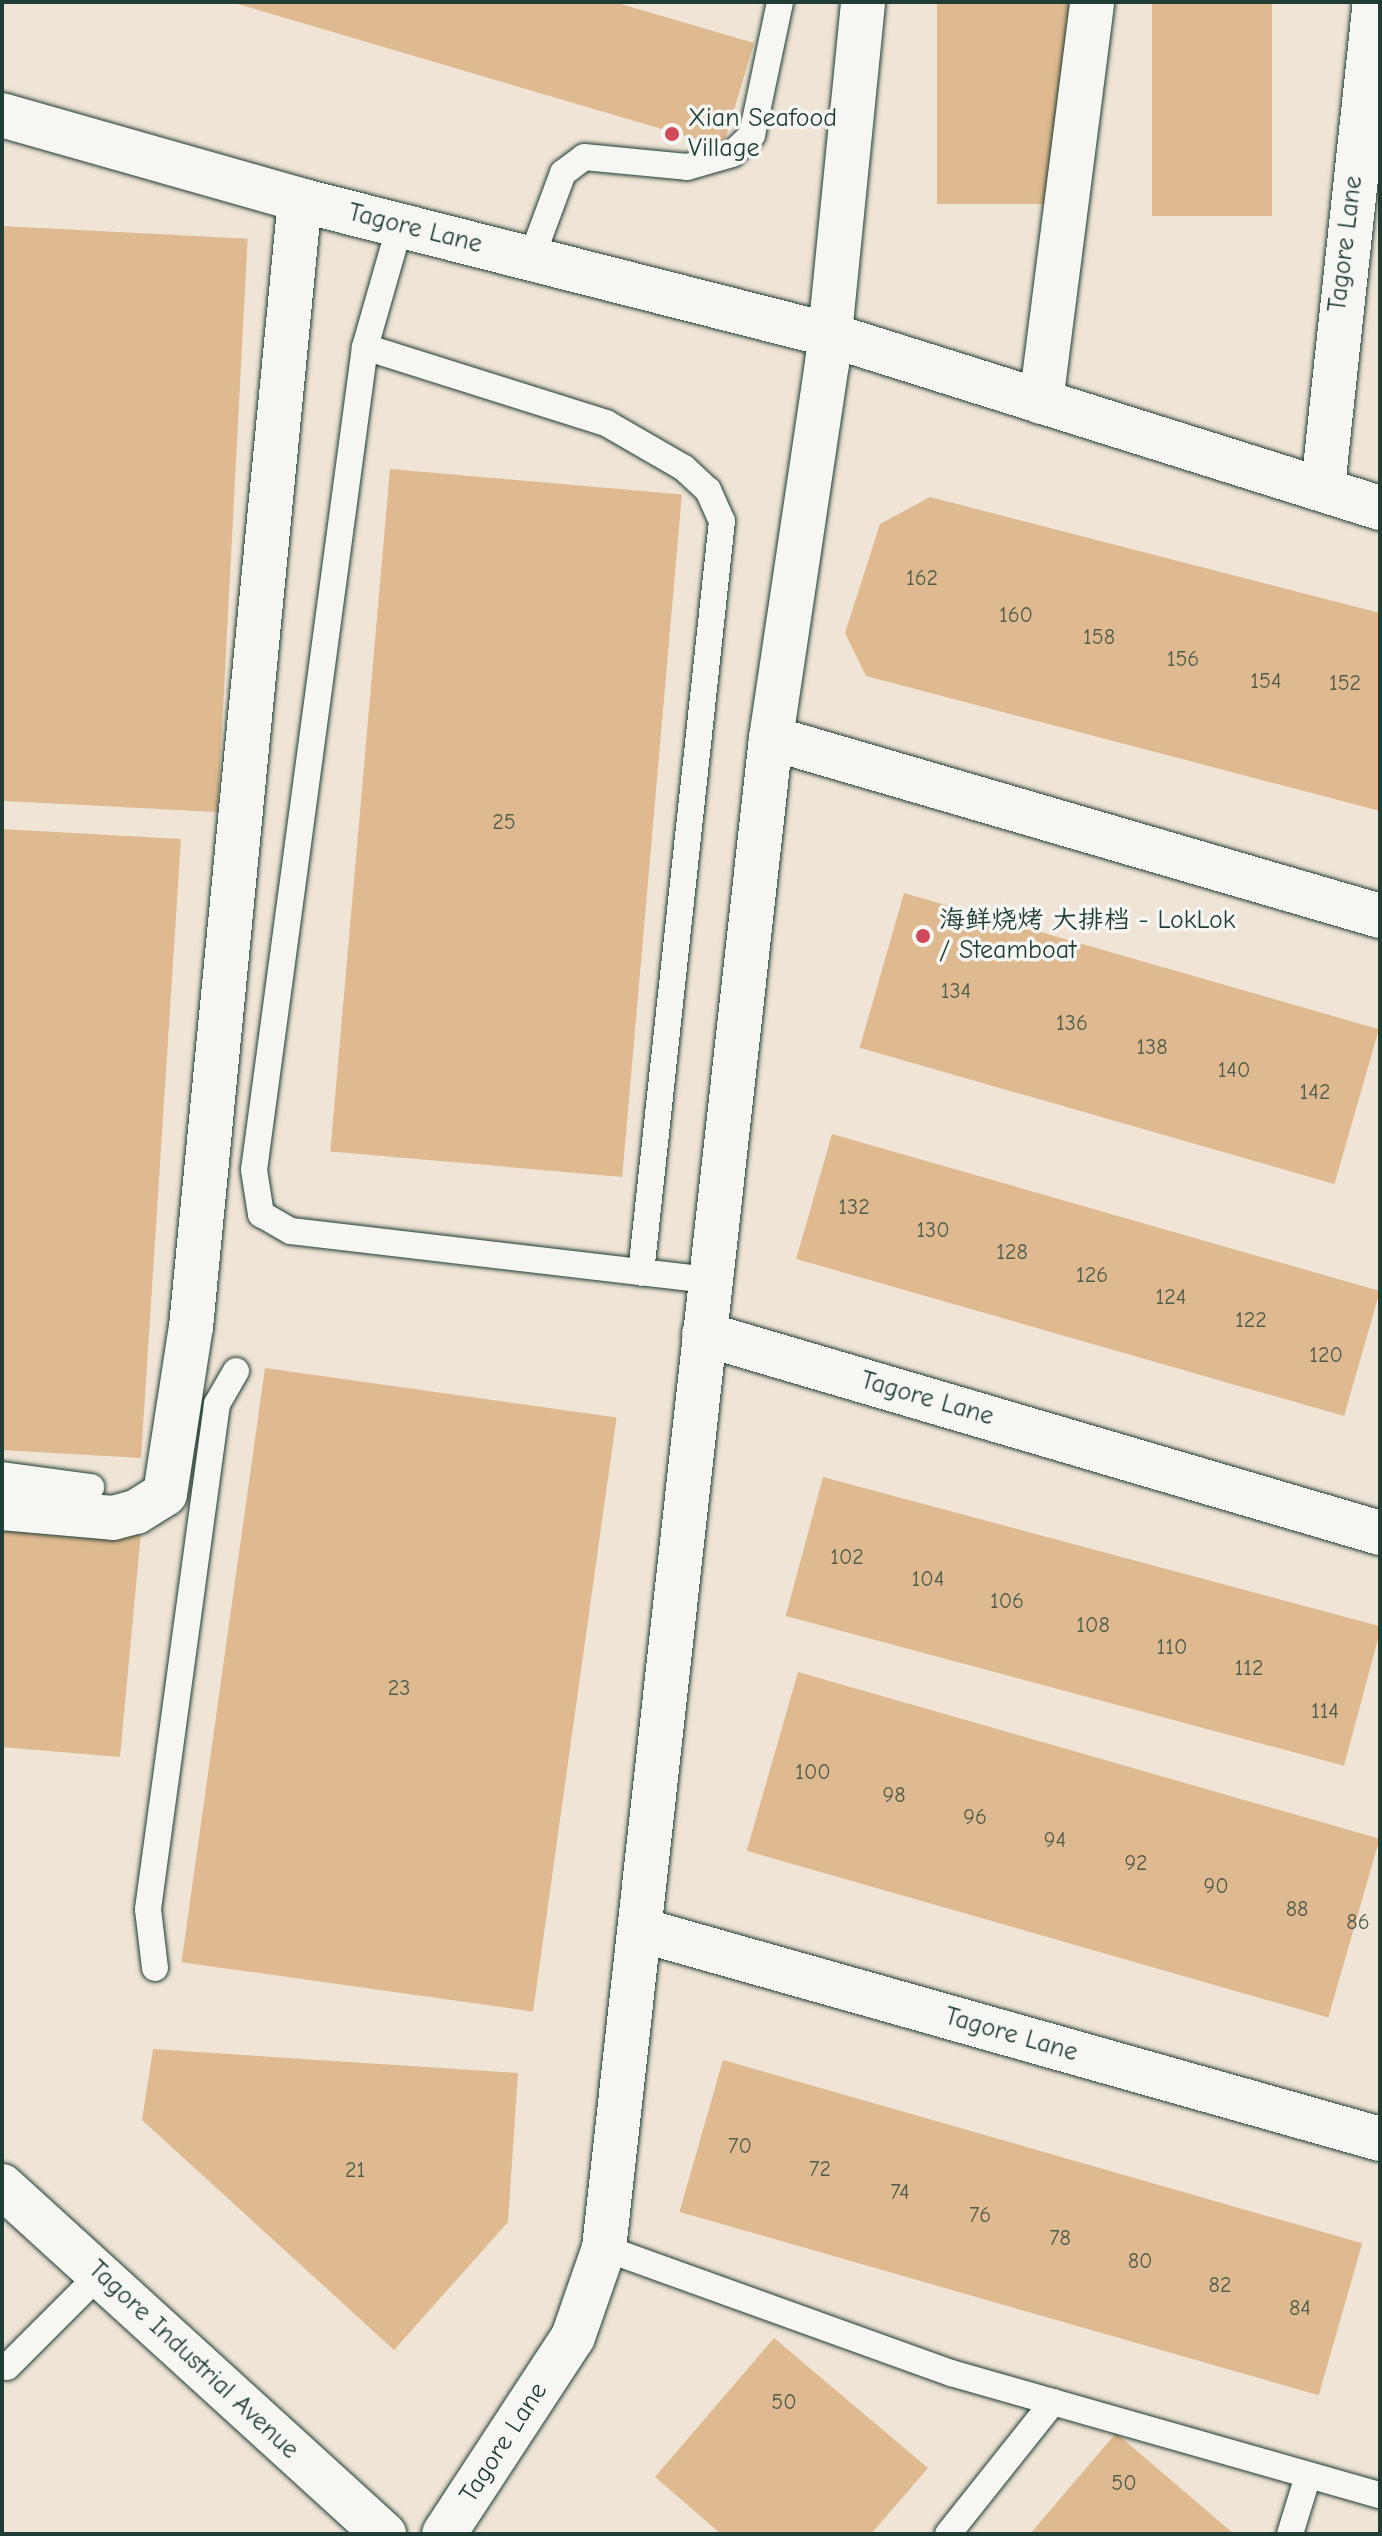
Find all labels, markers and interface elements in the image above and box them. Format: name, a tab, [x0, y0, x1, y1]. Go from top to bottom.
place label: Xian Seafood Village	[688, 103, 837, 164]
marker: Xian Seafood Village	[663, 125, 681, 143]
street label: Tagore Lane	[1322, 174, 1370, 314]
street label: Tagore Lane	[345, 197, 485, 261]
house number: 162	[906, 566, 938, 592]
house number: 160	[999, 603, 1033, 629]
house number: 158	[1083, 625, 1115, 651]
house number: 156	[1167, 647, 1199, 673]
house number: 154	[1250, 669, 1282, 695]
house number: 152	[1329, 671, 1361, 697]
house number: 25	[492, 810, 516, 836]
place label: 海鲜烧烤 大排档 - LokLok / Steamboat	[939, 905, 1235, 966]
marker: 海鲜烧烤 大排档 - LokLok / Steamboat	[914, 927, 932, 945]
house number: 134	[941, 979, 971, 1005]
house number: 136	[1056, 1011, 1088, 1037]
house number: 138	[1136, 1035, 1168, 1061]
house number: 140	[1218, 1058, 1250, 1084]
house number: 142	[1300, 1080, 1330, 1106]
house number: 132	[838, 1195, 870, 1221]
house number: 130	[916, 1218, 950, 1244]
house number: 128	[996, 1240, 1028, 1266]
house number: 126	[1076, 1263, 1108, 1289]
house number: 124	[1156, 1285, 1186, 1311]
house number: 122	[1235, 1308, 1267, 1334]
house number: 120	[1309, 1343, 1343, 1369]
street label: Tagore Lane	[857, 1365, 997, 1433]
house number: 102	[830, 1545, 864, 1571]
house number: 104	[912, 1567, 944, 1593]
house number: 106	[990, 1589, 1024, 1615]
house number: 108	[1076, 1613, 1110, 1639]
house number: 110	[1157, 1635, 1187, 1661]
house number: 112	[1235, 1656, 1263, 1682]
house number: 23	[388, 1676, 410, 1702]
house number: 114	[1311, 1699, 1339, 1725]
house number: 100	[795, 1760, 831, 1786]
house number: 98	[882, 1783, 906, 1809]
house number: 96	[963, 1805, 987, 1831]
house number: 94	[1044, 1828, 1066, 1854]
house number: 92	[1124, 1851, 1148, 1877]
house number: 90	[1203, 1874, 1229, 1900]
house number: 88	[1286, 1897, 1308, 1923]
house number: 86	[1346, 1910, 1370, 1936]
street label: Tagore Lane	[941, 2001, 1081, 2069]
house number: 70	[728, 2134, 752, 2160]
house number: 72	[809, 2157, 831, 2183]
house number: 21	[345, 2158, 365, 2184]
house number: 74	[890, 2180, 910, 2206]
house number: 76	[969, 2203, 991, 2229]
house number: 78	[1049, 2226, 1071, 2252]
house number: 80	[1128, 2249, 1152, 2275]
street label: Tagore Industrial Avenue	[81, 2254, 305, 2466]
house number: 82	[1209, 2273, 1231, 2299]
house number: 84	[1289, 2296, 1311, 2322]
street label: Tagore Lane	[454, 2377, 554, 2509]
house number: 50	[771, 2390, 797, 2416]
house number: 50	[1111, 2471, 1137, 2497]

